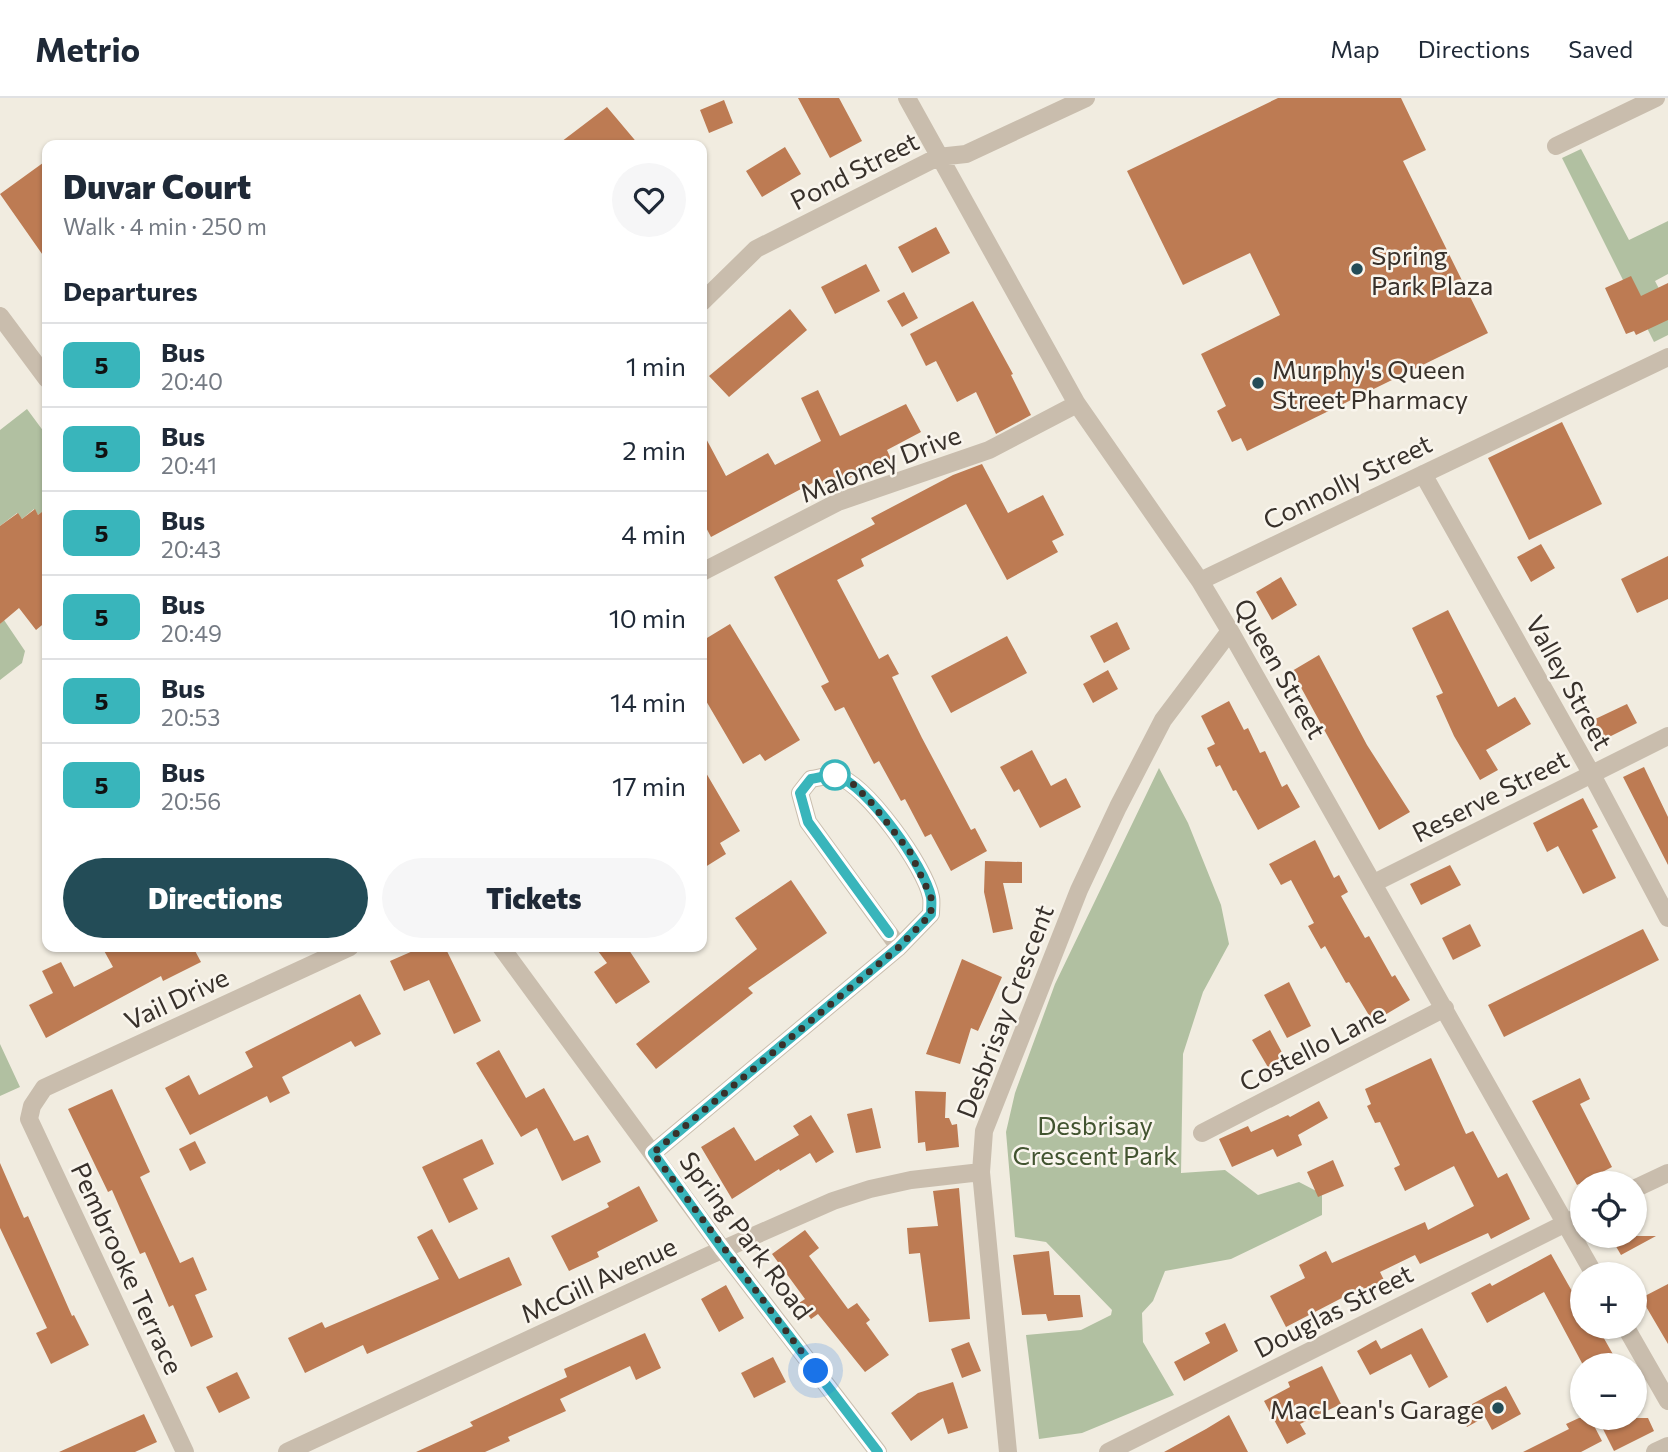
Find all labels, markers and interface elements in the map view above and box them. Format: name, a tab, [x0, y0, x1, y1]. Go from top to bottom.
text: Metrio	[35, 28, 140, 69]
text: Map	[1330, 34, 1380, 63]
text: Directions	[1418, 34, 1530, 63]
text: Saved	[1568, 34, 1633, 63]
street label: Pond Street	[785, 124, 923, 216]
button: heart	[612, 163, 686, 237]
text: Duvar Court	[63, 165, 251, 206]
text: Walk · 4 min · 250 m	[63, 212, 267, 240]
place label: Spring Park Plaza	[1371, 239, 1493, 300]
marker: Spring Park Plaza	[1349, 261, 1365, 277]
text: Departures	[63, 275, 198, 306]
text: Bus	[161, 336, 205, 367]
text: 5	[95, 350, 109, 379]
text: 1 min	[626, 350, 686, 381]
place label: Murphy's Queen Street Pharmacy	[1272, 353, 1468, 414]
text: 20:40	[161, 367, 223, 395]
marker: Murphy's Queen Street Pharmacy	[1250, 375, 1266, 391]
street label: Maloney Drive	[795, 418, 965, 508]
text: Bus	[161, 420, 205, 451]
street label: Connolly Street	[1258, 427, 1436, 535]
text: 5	[95, 434, 109, 463]
text: 2 min	[622, 434, 686, 465]
text: 20:41	[161, 451, 217, 479]
text: Bus	[161, 504, 205, 535]
text: 5	[95, 518, 109, 547]
text: 4 min	[621, 518, 686, 549]
text: 20:43	[161, 535, 221, 563]
text: Bus	[161, 588, 205, 619]
street label: Queen Street	[1228, 592, 1334, 744]
text: 5	[95, 602, 109, 631]
text: 10 min	[609, 602, 686, 633]
street label: Valley Street	[1520, 610, 1620, 754]
text: 20:49	[161, 619, 222, 647]
text: Bus	[161, 672, 205, 703]
text: 5	[95, 686, 109, 715]
text: 14 min	[610, 686, 686, 717]
text: 20:53	[161, 703, 220, 731]
street label: Reserve Street	[1407, 742, 1573, 848]
text: Bus	[161, 756, 205, 787]
unlabelled marker	[820, 760, 850, 790]
text: 5	[95, 770, 109, 799]
text: 17 min	[612, 770, 686, 801]
text: 20:56	[161, 787, 221, 815]
button: Directions	[63, 858, 368, 938]
button: Tickets	[382, 858, 686, 938]
street label: Desbrisay Crescent	[949, 900, 1059, 1122]
street label: Vail Drive	[119, 960, 233, 1036]
street label: Costello Lane	[1234, 997, 1390, 1097]
park label: Desbrisay Crescent Park	[1013, 1109, 1177, 1170]
street label: Spring Park Road	[674, 1145, 820, 1325]
street label: Pembrooke Terrace	[65, 1157, 191, 1379]
map controls	[1570, 1171, 1647, 1430]
button: locate	[1570, 1171, 1647, 1248]
street label: McGill Avenue	[515, 1229, 681, 1329]
street label: Douglas Street	[1249, 1257, 1417, 1363]
button: +	[1570, 1262, 1647, 1339]
your location	[798, 1353, 833, 1388]
button: −	[1570, 1353, 1647, 1430]
place label: MacLean's Garage	[1270, 1393, 1484, 1424]
marker: MacLean's Garage	[1490, 1400, 1506, 1416]

